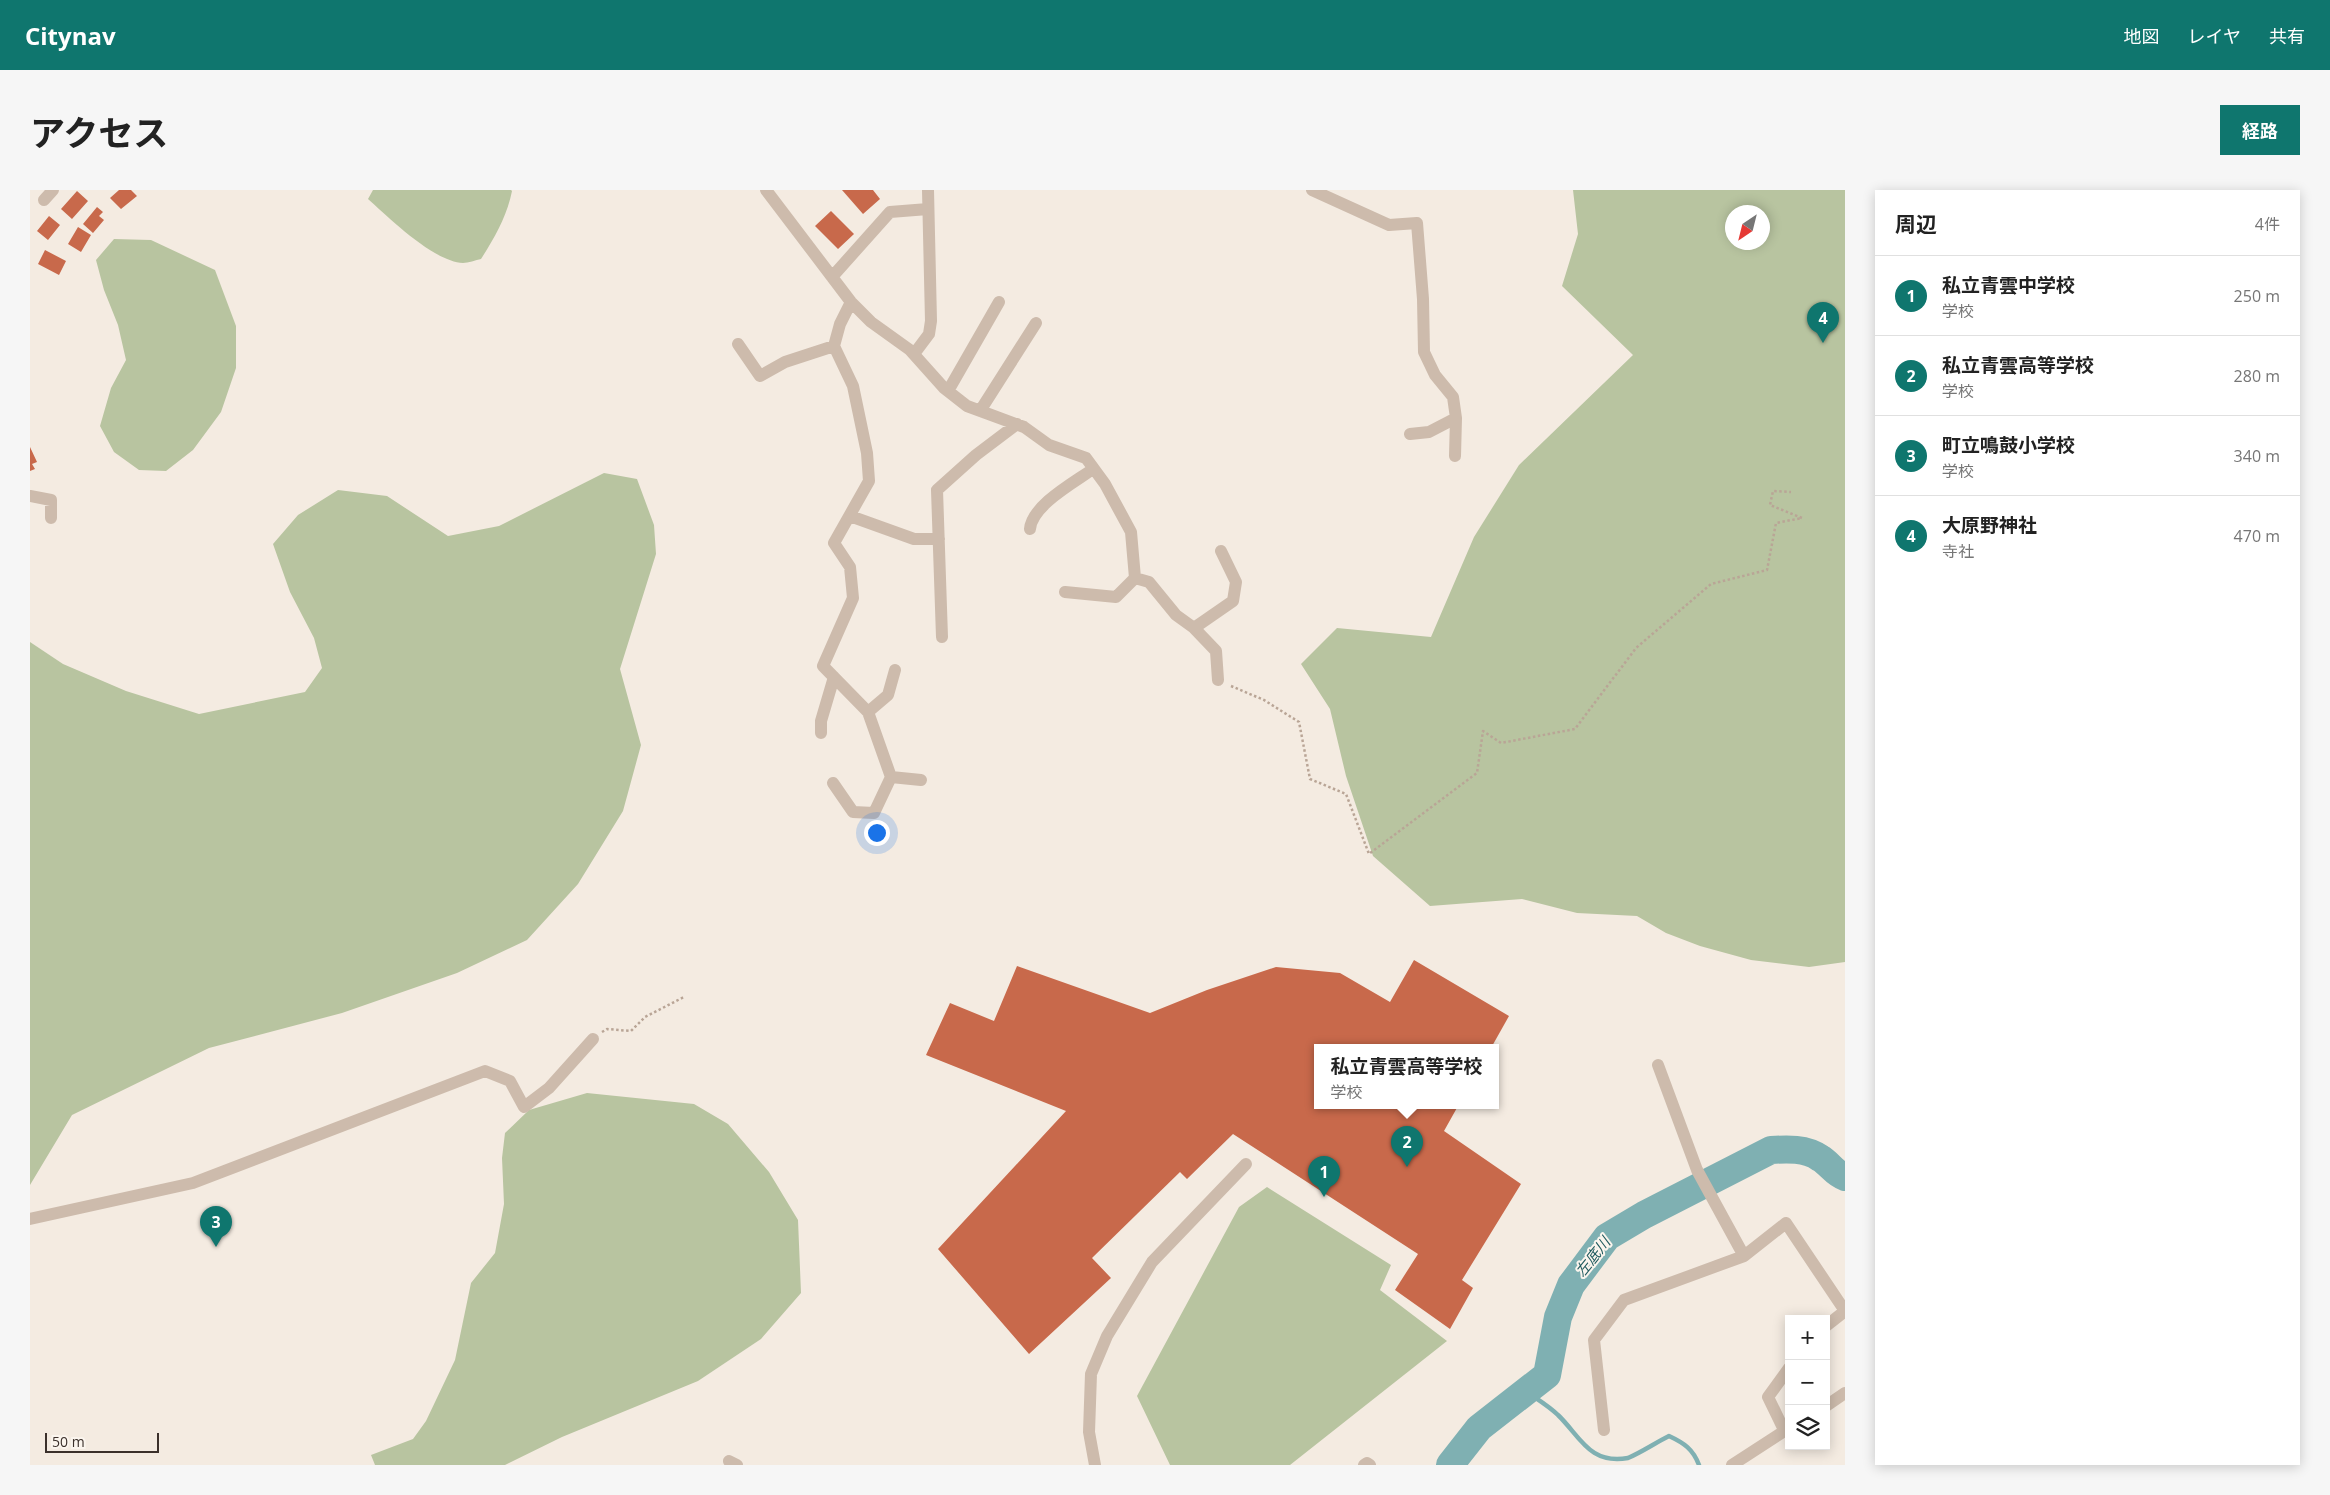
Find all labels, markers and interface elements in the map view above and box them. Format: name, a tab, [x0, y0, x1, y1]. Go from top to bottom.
text: Citynav	[25, 19, 116, 52]
text: 地図	[2124, 24, 2160, 48]
text: レイヤ	[2188, 24, 2241, 48]
text: 共有	[2269, 24, 2305, 48]
button: 経路	[2220, 105, 2300, 155]
text: アクセス	[30, 109, 168, 156]
north arrow	[1725, 205, 1770, 250]
text: 周辺	[1895, 210, 1937, 238]
text: 4件	[2255, 213, 2280, 235]
text: 私立青雲中学校	[1942, 272, 2075, 298]
text: 1	[1906, 285, 1916, 307]
text: 250 m	[2234, 285, 2280, 307]
text: 学校	[1942, 300, 1974, 322]
pin: 4	[1807, 302, 1839, 343]
text: 私立青雲高等学校	[1942, 352, 2094, 378]
text: 2	[1906, 365, 1916, 387]
text: 280 m	[2234, 365, 2280, 387]
text: 学校	[1942, 380, 1974, 402]
text: 町立鳴鼓小学校	[1942, 432, 2075, 458]
text: 3	[1906, 445, 1916, 467]
text: 340 m	[2234, 445, 2280, 467]
text: 学校	[1942, 460, 1974, 482]
text: 大原野神社	[1942, 512, 2037, 538]
text: 4	[1906, 525, 1916, 547]
text: 470 m	[2234, 525, 2280, 547]
text: 寺社	[1942, 540, 1974, 562]
your location	[864, 820, 890, 846]
popup	[1314, 1044, 1499, 1109]
text: 私立青雲高等学校	[1330, 1053, 1483, 1079]
text: 学校	[1330, 1081, 1363, 1103]
pin: 2	[1391, 1126, 1423, 1167]
pin: 1	[1308, 1156, 1340, 1197]
pin: 3	[200, 1206, 232, 1247]
water label: 左底川	[1570, 1231, 1615, 1280]
map controls	[1785, 1315, 1830, 1450]
button: +	[1785, 1315, 1830, 1360]
button: −	[1785, 1360, 1830, 1405]
button: layers	[1785, 1405, 1830, 1450]
scale bar	[45, 1430, 159, 1453]
text: 50 m	[52, 1432, 85, 1451]

